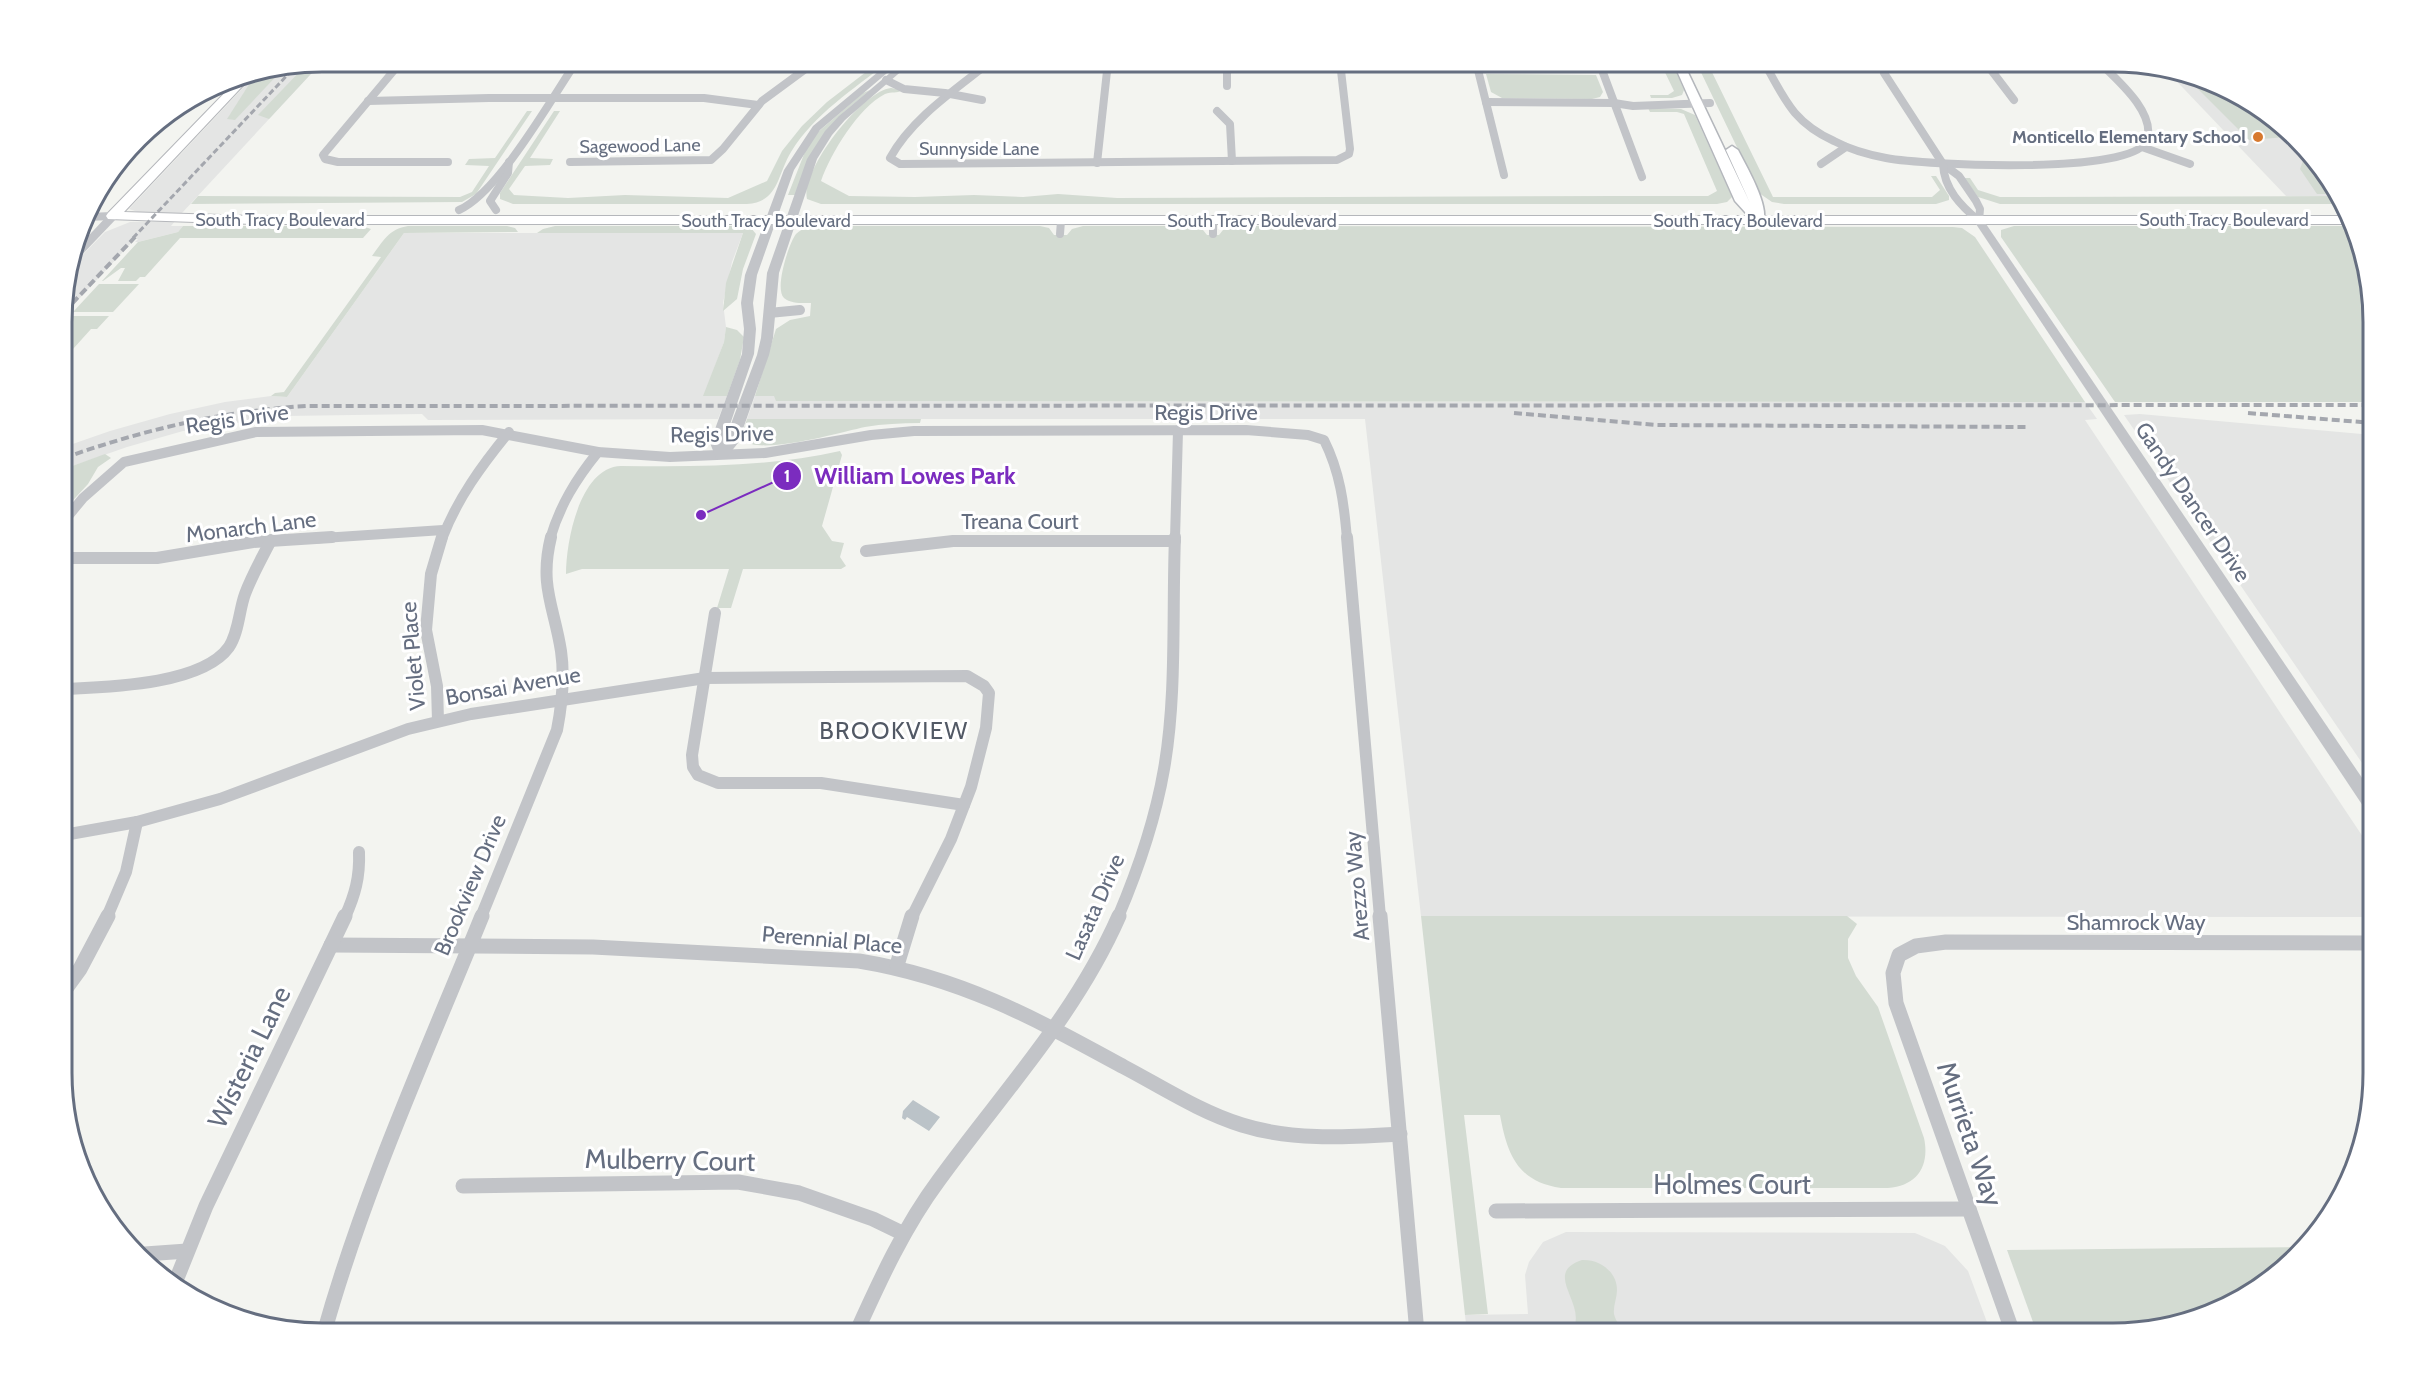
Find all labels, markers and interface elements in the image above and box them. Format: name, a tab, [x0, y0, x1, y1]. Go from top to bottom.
place label: Monticello Elementary School	[2012, 126, 2246, 148]
marker: Monticello Elementary School	[2251, 130, 2265, 144]
street label: Sagewood Lane	[579, 134, 701, 158]
street label: Sunnyside Lane	[919, 138, 1039, 160]
street label: South Tracy Boulevard	[195, 209, 365, 231]
street label: South Tracy Boulevard	[2139, 209, 2309, 231]
street label: South Tracy Boulevard	[681, 210, 851, 232]
street label: South Tracy Boulevard	[1167, 210, 1337, 232]
street label: South Tracy Boulevard	[1653, 210, 1823, 232]
street label: Regis Drive	[184, 398, 290, 440]
street label: Regis Drive	[1154, 399, 1258, 426]
street label: Gandy Dancer Drive	[2130, 417, 2256, 587]
street label: Regis Drive	[670, 420, 774, 448]
callout: William Lowes Park	[772, 455, 1028, 497]
text: William Lowes Park	[814, 461, 1016, 490]
text: 1	[784, 465, 790, 487]
street label: Monarch Lane	[184, 506, 318, 548]
street label: Treana Court	[961, 508, 1079, 535]
street label: Violet Place	[395, 600, 431, 712]
street label: Bonsai Avenue	[443, 661, 583, 711]
district label: BROOKVIEW	[819, 716, 969, 745]
street label: Brookview Drive	[428, 810, 512, 960]
street label: Arezzo Way	[1339, 830, 1375, 942]
street label: Lasata Drive	[1060, 850, 1130, 964]
street label: Shamrock Way	[2066, 909, 2206, 936]
street label: Perennial Place	[761, 920, 903, 960]
street label: Wisteria Lane	[200, 980, 298, 1133]
street label: Murrieta Way	[1930, 1057, 2010, 1211]
street label: Mulberry Court	[584, 1142, 756, 1178]
street label: Holmes Court	[1653, 1168, 1811, 1201]

